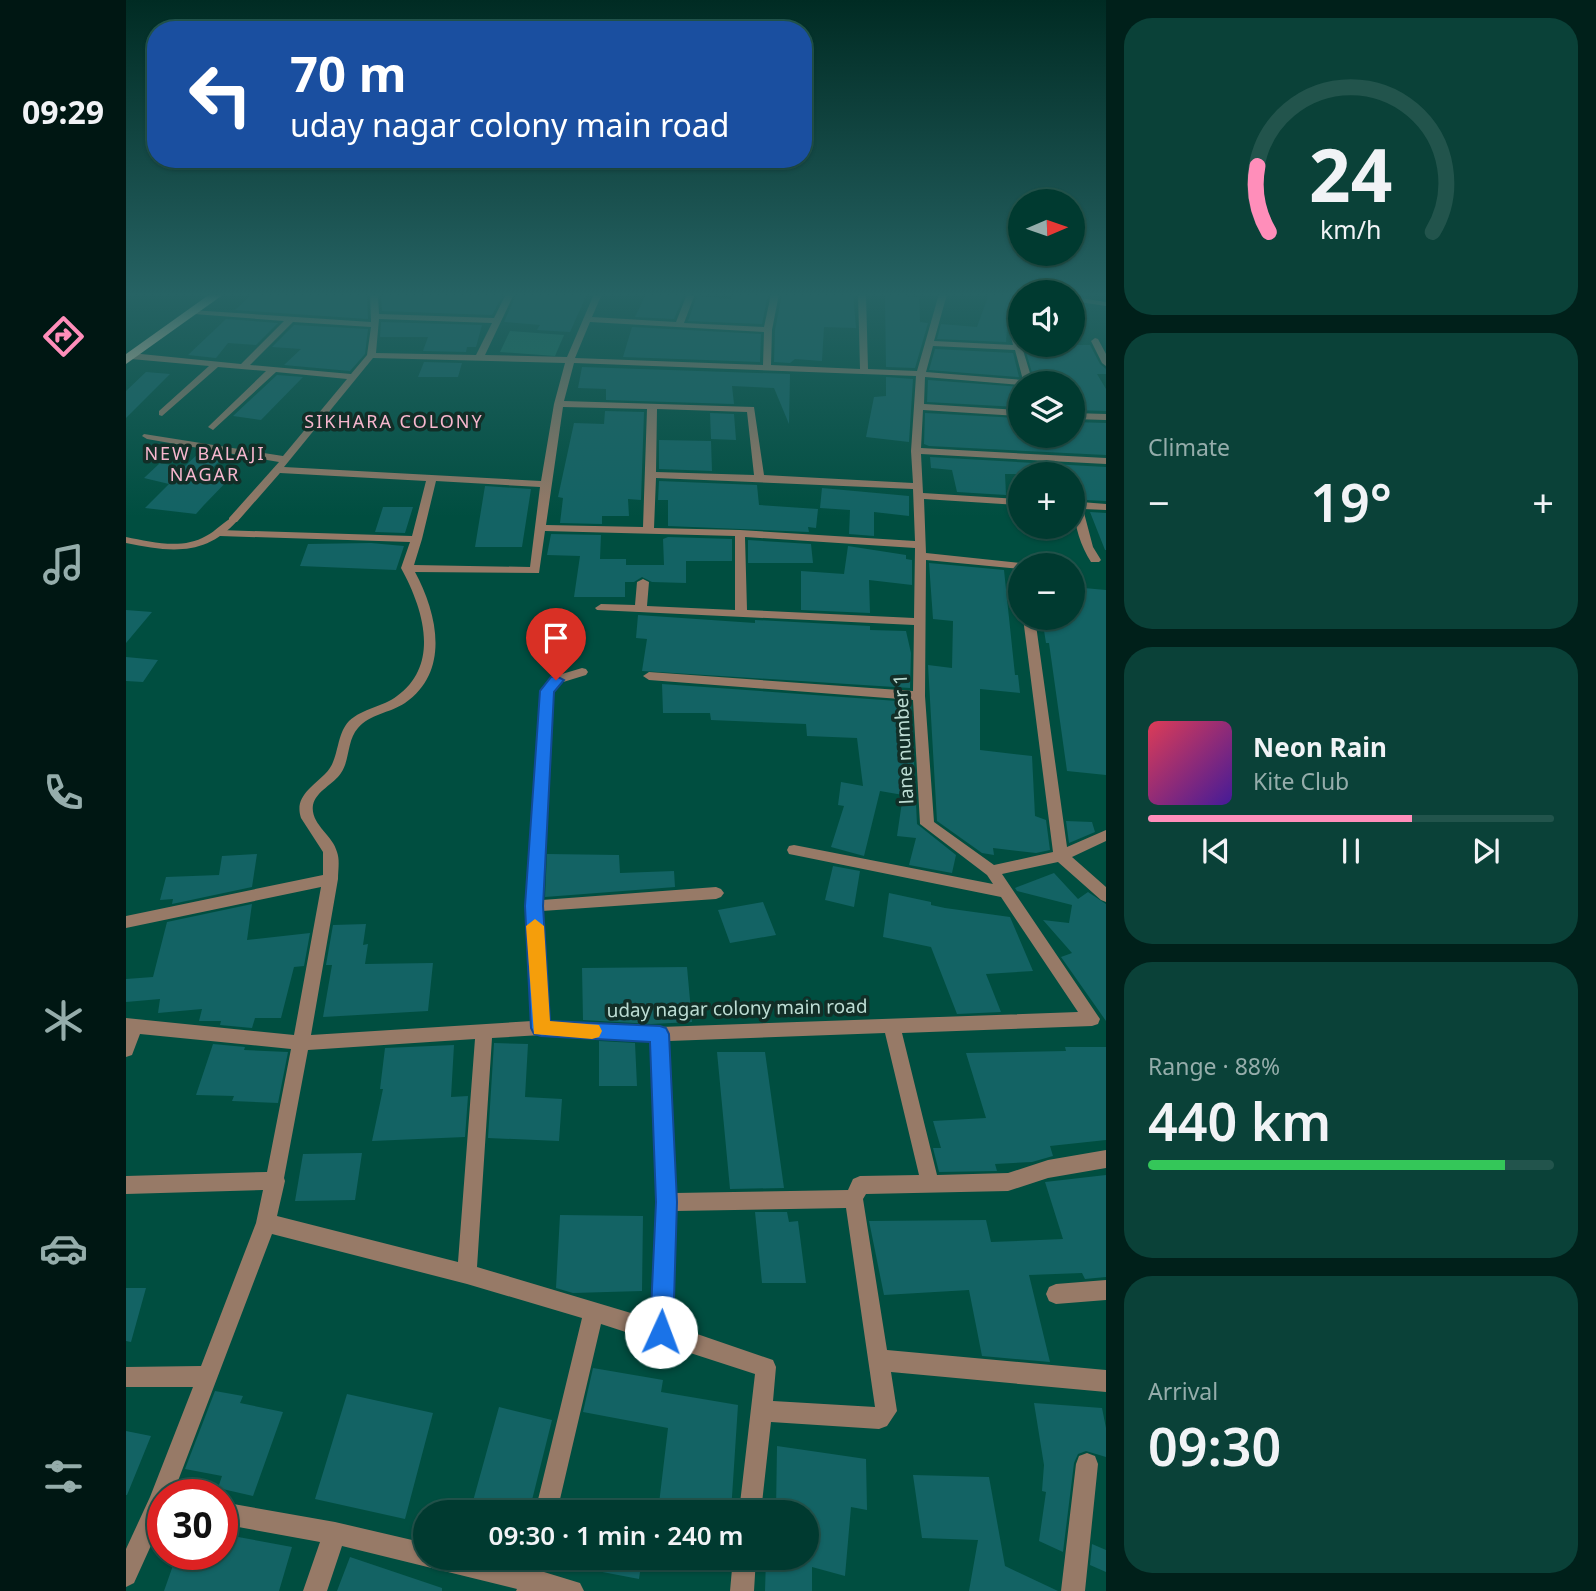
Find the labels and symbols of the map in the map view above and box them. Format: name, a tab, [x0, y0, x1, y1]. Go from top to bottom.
north arrow	[1008, 189, 1085, 266]
district label: SIKHARA COLONY	[304, 409, 484, 433]
district label: NEW BALAJI NAGAR	[144, 441, 266, 486]
pin	[526, 608, 586, 680]
street label: lane number 1	[887, 673, 919, 805]
street label: uday nagar colony main road	[606, 993, 868, 1023]
position arrow	[624, 1295, 698, 1369]
speed limit sign: 30	[147, 1479, 238, 1570]

